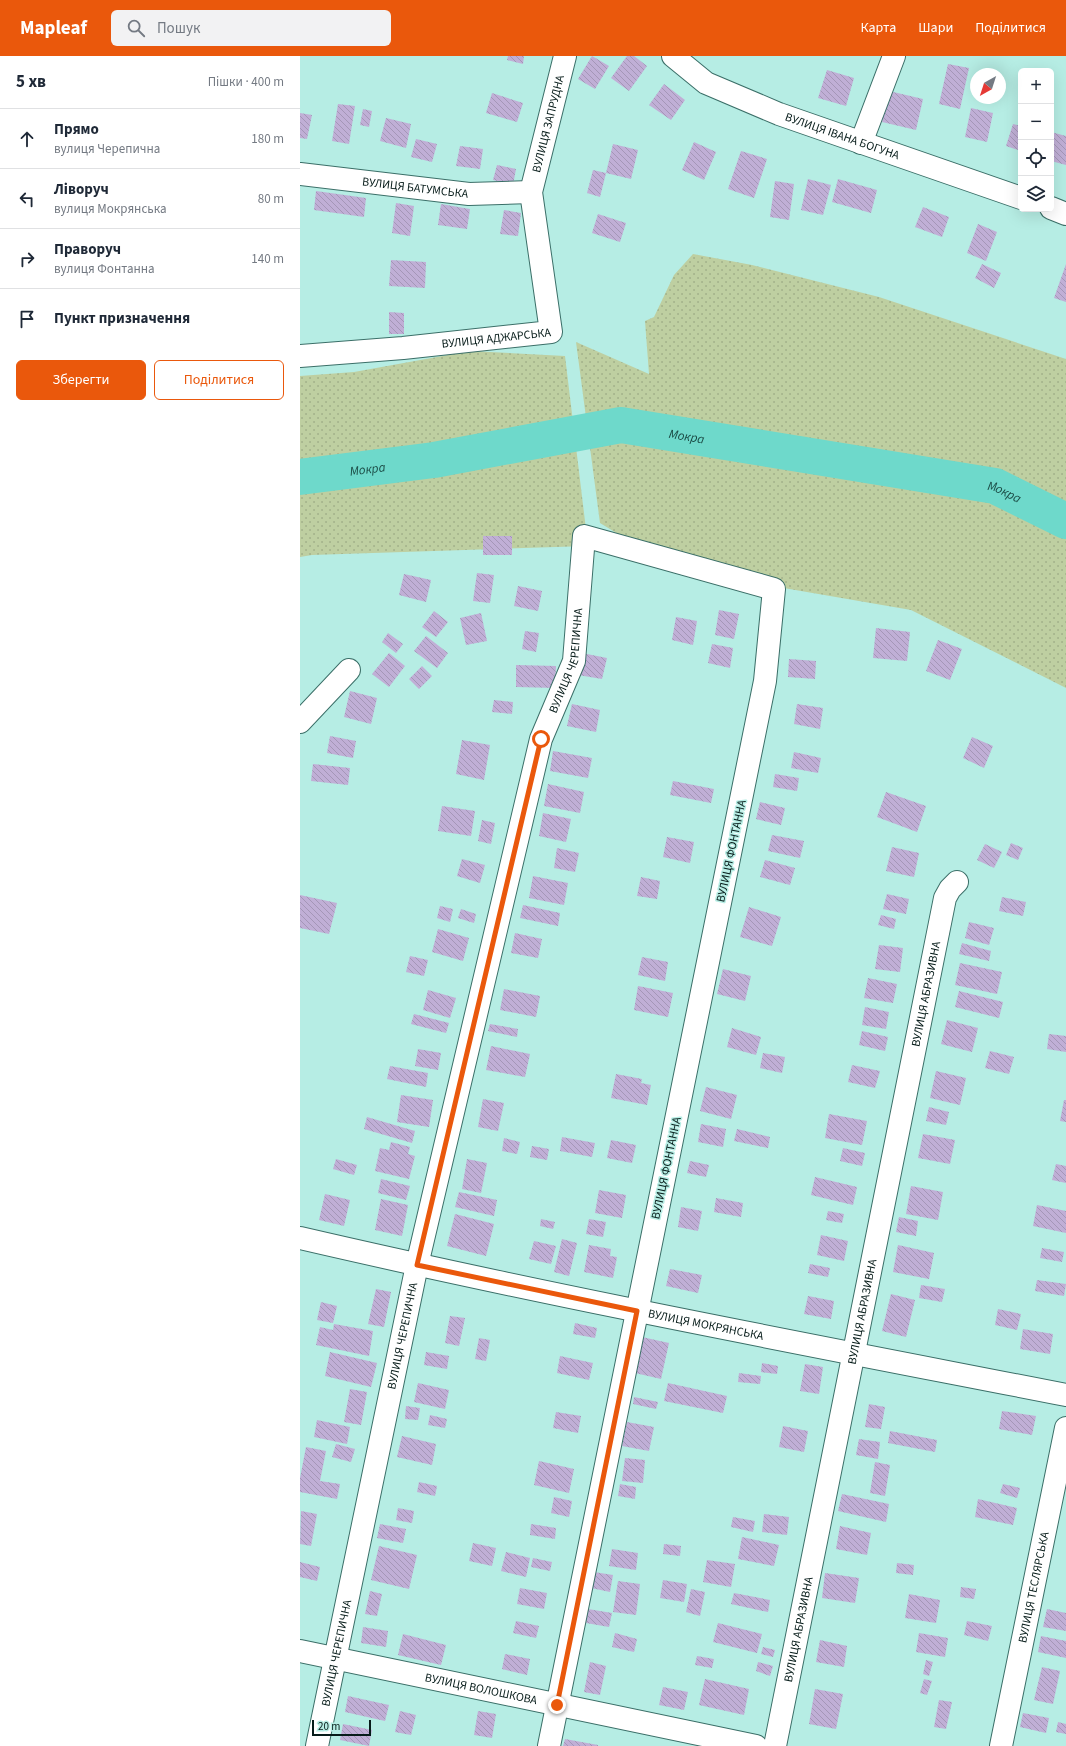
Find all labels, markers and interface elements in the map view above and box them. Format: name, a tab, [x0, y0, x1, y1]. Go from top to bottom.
search box	[111, 10, 391, 46]
text: Mapleaf	[20, 15, 87, 42]
icon: search	[125, 17, 147, 39]
text: Пошук	[157, 18, 200, 39]
text: Карта	[860, 18, 896, 38]
text: Шари	[918, 18, 953, 38]
text: Поділитися	[975, 18, 1046, 38]
north arrow	[970, 68, 1006, 104]
map controls	[1018, 68, 1054, 212]
button: +	[1018, 68, 1054, 104]
text: 5 хв	[16, 70, 46, 94]
text: Пішки · 400 m	[208, 73, 284, 91]
street label: ВУЛИЦЯ ЗАПРУДНА	[528, 73, 569, 174]
button: −	[1018, 104, 1054, 140]
street label: ВУЛИЦЯ ІВАНА БОГУНА	[783, 109, 902, 164]
text: Прямо	[54, 119, 99, 140]
icon: ahead	[16, 128, 38, 150]
text: 180 m	[251, 130, 284, 148]
text: вулиця Черепична	[54, 140, 160, 158]
button: locate	[1018, 140, 1054, 176]
street label: ВУЛИЦЯ БАТУМСЬКА	[361, 173, 470, 203]
button: layers	[1018, 176, 1054, 212]
text: Ліворуч	[54, 179, 109, 200]
icon: left	[16, 188, 38, 210]
text: 80 m	[258, 190, 284, 208]
text: вулиця Мокрянська	[54, 200, 167, 218]
text: Праворуч	[54, 239, 121, 260]
icon: right	[16, 248, 38, 270]
text: 140 m	[251, 250, 284, 268]
text: вулиця Фонтанна	[54, 260, 155, 278]
icon: arrive	[16, 308, 38, 330]
text: Пункт призначення	[54, 308, 190, 329]
street label: ВУЛИЦЯ АДЖАРСЬКА	[441, 324, 552, 353]
button: Зберегти	[16, 360, 146, 400]
button: Поділитися	[154, 360, 284, 400]
water label: Мокра	[667, 425, 706, 449]
water label: Мокра	[349, 458, 387, 481]
water label: Мокра	[986, 477, 1024, 508]
street label: ВУЛИЦЯ ЧЕРЕПИЧНА	[545, 607, 587, 716]
route start	[532, 730, 550, 748]
street label: ВУЛИЦЯ ФОНТАННА	[712, 798, 751, 904]
street label: ВУЛИЦЯ АБРАЗИВНА	[907, 939, 945, 1048]
street label: ВУЛИЦЯ ФОНТАННА	[647, 1115, 686, 1221]
street label: ВУЛИЦЯ АБРАЗИВНА	[844, 1257, 882, 1366]
street label: ВУЛИЦЯ ЧЕРЕПИЧНА	[383, 1280, 422, 1391]
street label: ВУЛИЦЯ МОКРЯНСЬКА	[646, 1305, 766, 1345]
street label: ВУЛИЦЯ ТЕСЛЯРСЬКА	[1014, 1530, 1054, 1645]
street label: ВУЛИЦЯ АБРАЗИВНА	[780, 1575, 818, 1684]
street label: ВУЛИЦЯ ЧЕРЕПИЧНА	[317, 1598, 356, 1708]
street label: ВУЛИЦЯ ВОЛОШКОВА	[423, 1669, 539, 1709]
route end	[548, 1696, 566, 1714]
scale bar	[312, 1718, 371, 1737]
text: 20 m	[318, 1719, 340, 1734]

